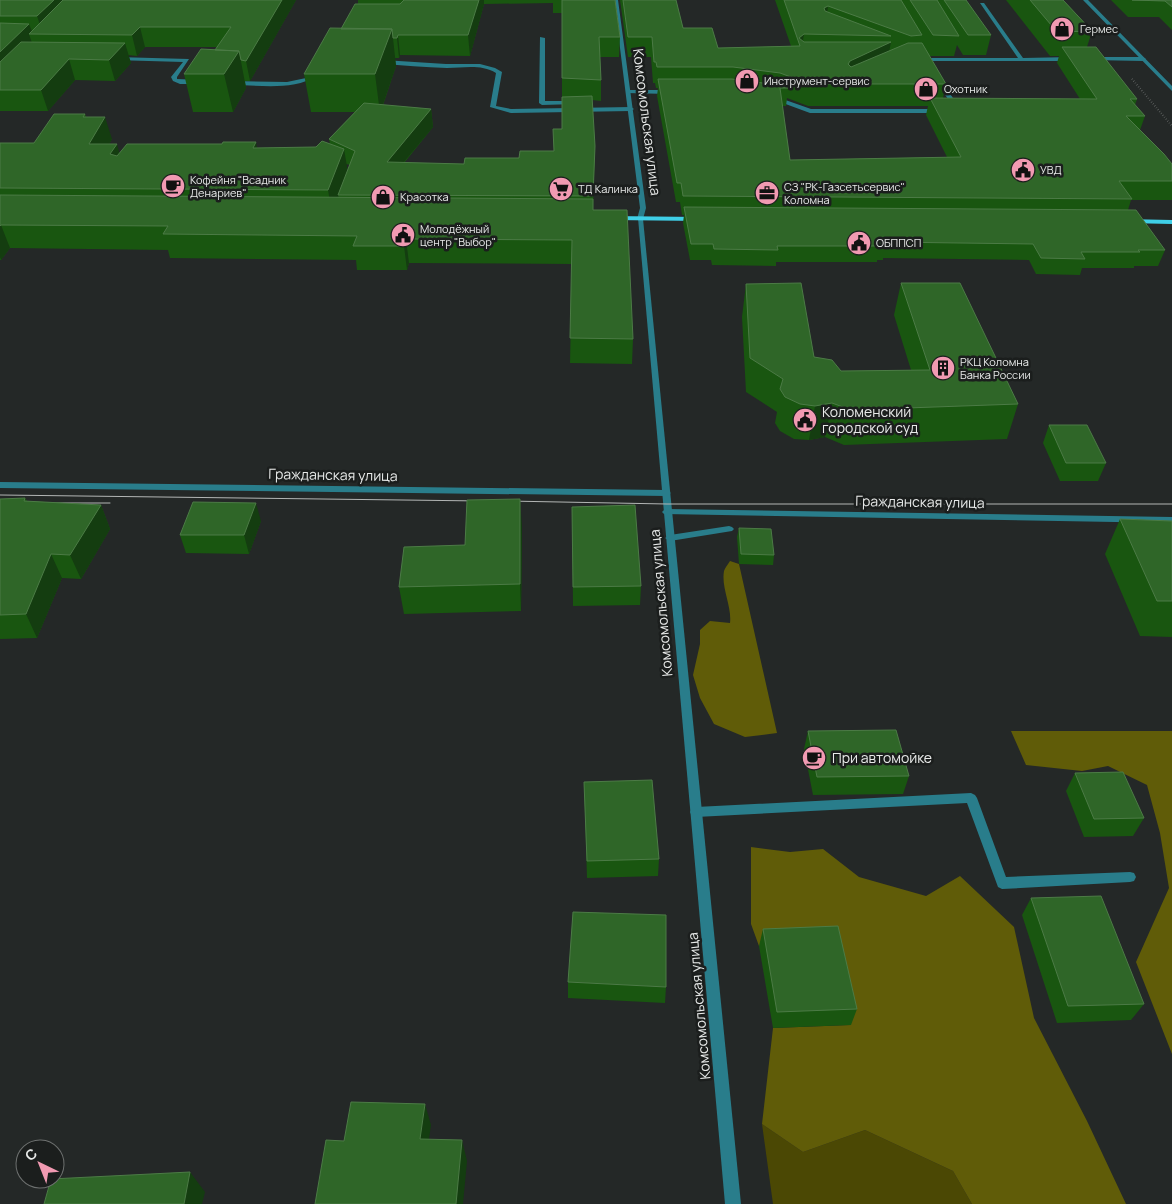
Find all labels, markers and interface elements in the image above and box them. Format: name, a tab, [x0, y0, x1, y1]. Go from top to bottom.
shop icon: Гермес	[1049, 16, 1075, 42]
place label: Гермес	[1080, 21, 1118, 36]
street label: Комсомольская улица	[629, 48, 666, 196]
shop icon: Инструмент-сервис	[734, 68, 760, 94]
place label: Инструмент-сервис	[764, 73, 870, 88]
shop icon: Охотник	[913, 76, 939, 102]
place label: Охотник	[944, 81, 988, 96]
public building icon: УВД	[1010, 157, 1036, 183]
place label: УВД	[1040, 162, 1062, 177]
place label: Кофейня "Всадник Денариев"	[190, 172, 287, 200]
cafe icon: Кофейня "Всадник Денариев"	[160, 173, 186, 199]
supermarket icon: ТД Калинка	[548, 176, 574, 202]
place label: СЗ "РК-Газсетьсервис" Коломна	[784, 179, 905, 207]
office icon: СЗ "РК-Газсетьсервис" Коломна	[754, 180, 780, 206]
place label: ТД Калинка	[578, 181, 638, 196]
shop icon: Красотка	[370, 184, 396, 210]
place label: Красотка	[400, 189, 449, 204]
place label: Молодёжный центр "Выбор"	[420, 221, 496, 249]
public building icon: Молодёжный центр "Выбор"	[390, 222, 416, 248]
public building icon: ОБППСП	[846, 230, 872, 256]
place label: ОБППСП	[876, 235, 921, 250]
place label: РКЦ Коломна Банка России	[960, 354, 1031, 382]
building icon: РКЦ Коломна Банка России	[930, 355, 956, 381]
place label: Коломенский городской суд	[822, 402, 918, 437]
public building icon: Коломенский городской суд	[792, 407, 818, 433]
street label: Гражданская улица	[268, 464, 398, 485]
street label: Гражданская улица	[855, 491, 985, 512]
street label: Комсомольская улица	[645, 529, 676, 677]
cafe icon: При автомойке	[801, 745, 827, 771]
place label: При автомойке	[832, 748, 932, 767]
street label: Комсомольская улица	[683, 932, 714, 1080]
north arrow	[15, 1139, 65, 1189]
text: С	[21, 1144, 41, 1165]

